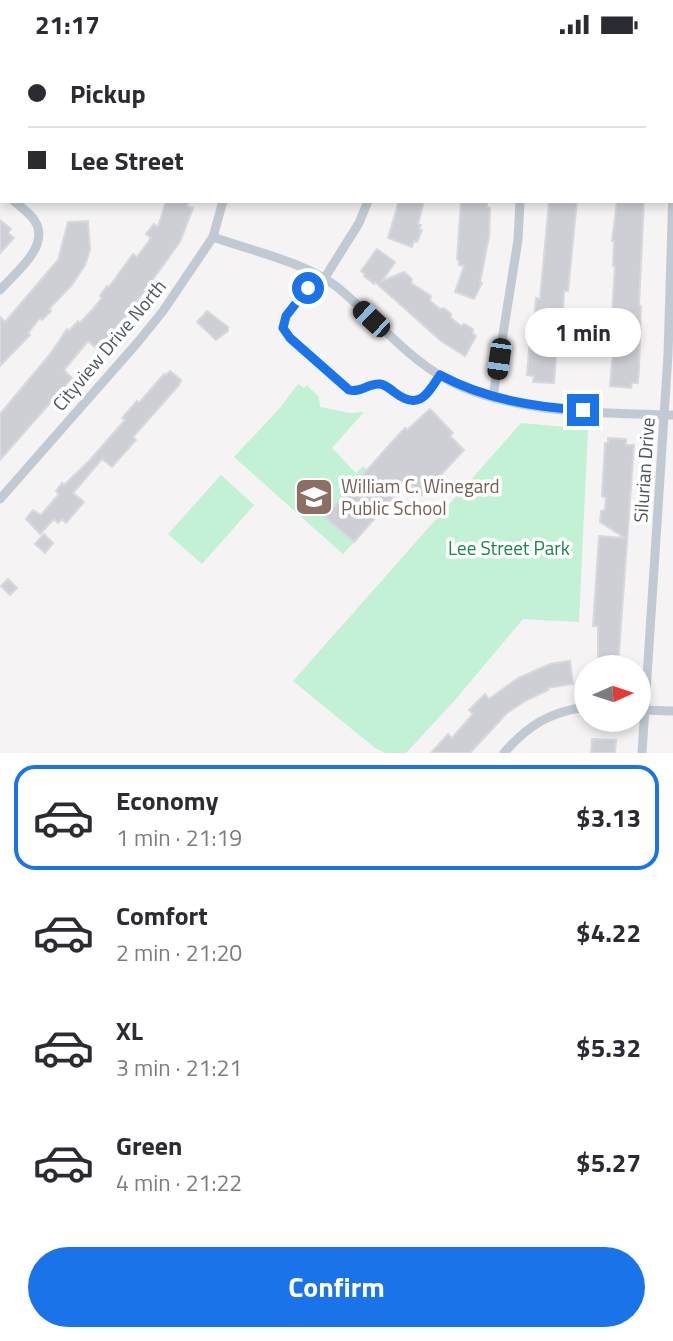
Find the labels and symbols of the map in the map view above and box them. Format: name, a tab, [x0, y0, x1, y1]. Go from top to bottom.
route start	[292, 272, 324, 304]
street label: Cityview Drive North	[45, 273, 172, 417]
car	[349, 297, 394, 341]
callout: 1 min	[525, 309, 641, 357]
car	[486, 337, 513, 381]
route end	[567, 394, 599, 426]
street label: Silurian Drive	[625, 417, 662, 523]
place label: William C. Winegard Public School	[341, 471, 500, 522]
school or university icon: William C. Winegard Public School	[293, 476, 335, 518]
park label: Lee Street Park	[448, 533, 570, 562]
north arrow	[574, 655, 651, 731]

